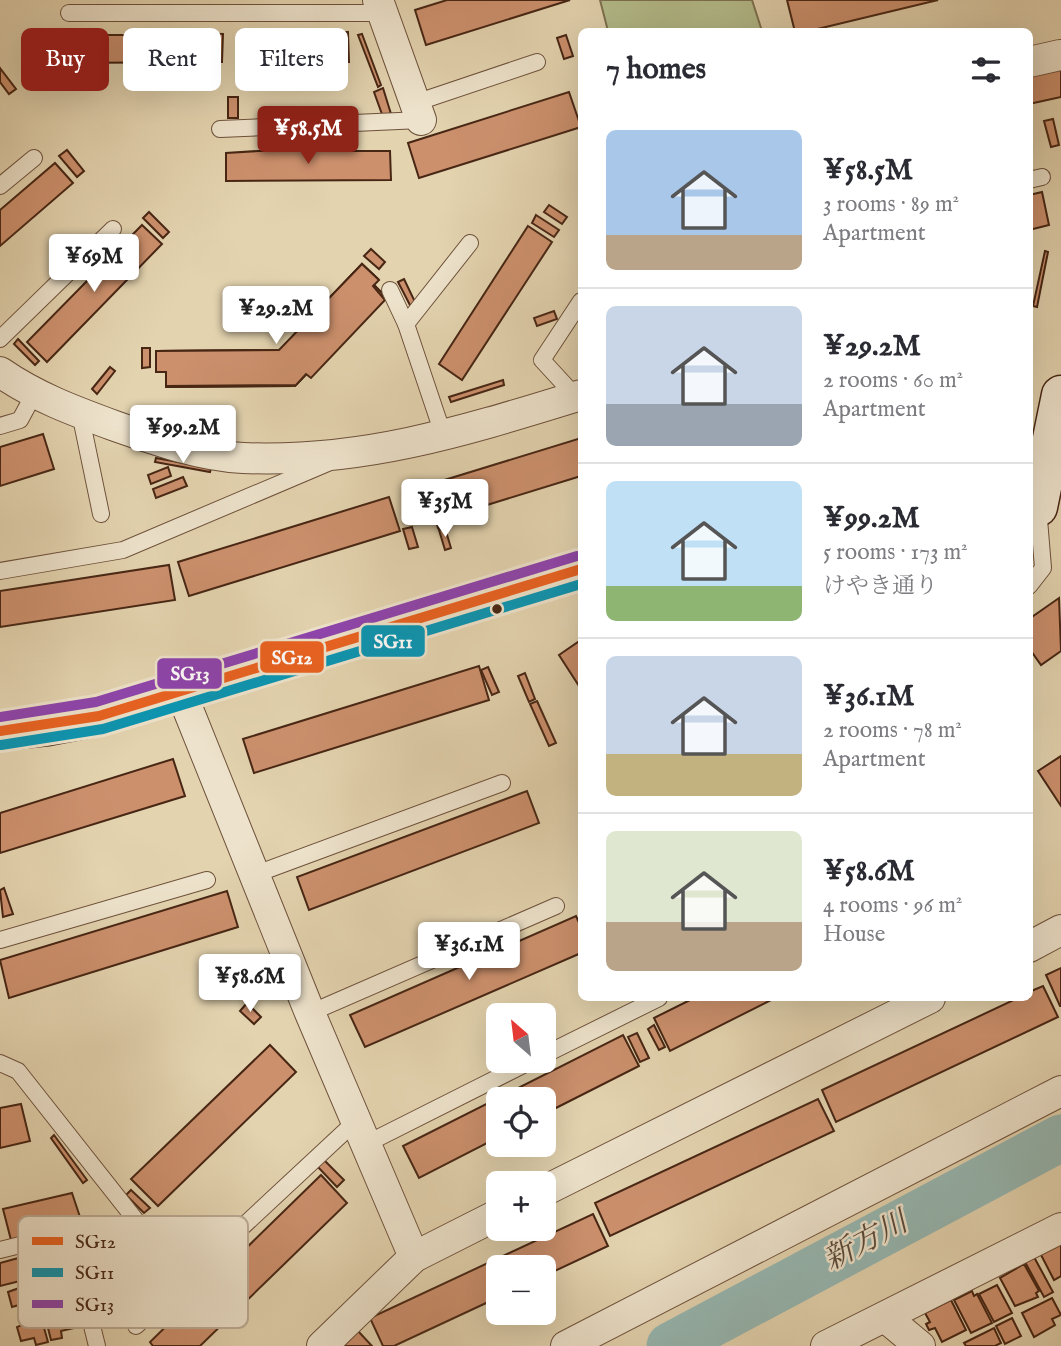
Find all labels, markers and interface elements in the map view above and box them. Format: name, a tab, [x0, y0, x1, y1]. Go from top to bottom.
chip: Buy	[21, 28, 109, 91]
chip: Rent	[123, 28, 221, 91]
chip: Filters	[235, 28, 348, 91]
text: 7 homes	[606, 51, 706, 89]
icon: filters	[967, 51, 1005, 89]
pin: ¥58.5M	[251, 106, 365, 166]
text: ¥58.5M	[273, 114, 343, 143]
text: ¥58.5M	[823, 152, 913, 190]
icon: home	[662, 158, 746, 242]
text: 3 rooms · 89 m²	[823, 190, 959, 219]
text: Apartment	[823, 219, 926, 248]
pin: ¥69M	[53, 234, 135, 294]
text: ¥69M	[65, 242, 123, 271]
pin: ¥29.2M	[219, 286, 333, 346]
text: ¥29.2M	[239, 294, 313, 323]
text: ¥29.2M	[823, 328, 921, 366]
icon: home	[662, 334, 746, 418]
text: 2 rooms · 60 m²	[823, 366, 963, 395]
text: Apartment	[823, 395, 926, 424]
pin: ¥99.2M	[126, 406, 240, 465]
text: ¥99.2M	[146, 413, 220, 442]
pin: ¥35M	[404, 480, 486, 539]
text: ¥35M	[417, 487, 473, 516]
text: ¥99.2M	[823, 500, 920, 538]
icon: home	[662, 509, 746, 593]
text: 5 rooms · 173 m²	[823, 538, 968, 567]
text: けやき通り	[823, 572, 938, 601]
unlabelled marker	[490, 602, 504, 616]
line badge: SG11	[360, 624, 426, 658]
text: SG11	[373, 631, 413, 655]
line badge: SG12	[259, 640, 325, 674]
text: SG12	[272, 647, 313, 671]
line badge: SG13	[156, 657, 223, 690]
text: SG13	[170, 663, 210, 687]
text: ¥36.1M	[823, 678, 915, 716]
icon: home	[662, 684, 746, 768]
text: 2 rooms · 78 m²	[823, 716, 962, 745]
text: Apartment	[823, 745, 926, 774]
text: ¥58.6M	[823, 853, 915, 891]
icon: home	[662, 859, 746, 943]
text: 4 rooms · 96 m²	[823, 891, 962, 920]
text: House	[823, 920, 885, 949]
pin: ¥36.1M	[412, 922, 526, 982]
text: ¥36.1M	[434, 930, 504, 959]
pin: ¥58.6M	[193, 954, 307, 1014]
text: ¥58.6M	[215, 962, 285, 991]
north arrow	[486, 1003, 556, 1073]
map controls	[486, 1003, 556, 1325]
button: locate	[486, 1087, 556, 1157]
button: +	[486, 1171, 556, 1241]
water label: 新方川	[817, 1203, 917, 1280]
legend	[18, 1216, 248, 1328]
text: SG12	[75, 1231, 116, 1255]
button: −	[486, 1255, 556, 1325]
text: SG11	[75, 1262, 114, 1286]
text: SG13	[75, 1294, 114, 1318]

